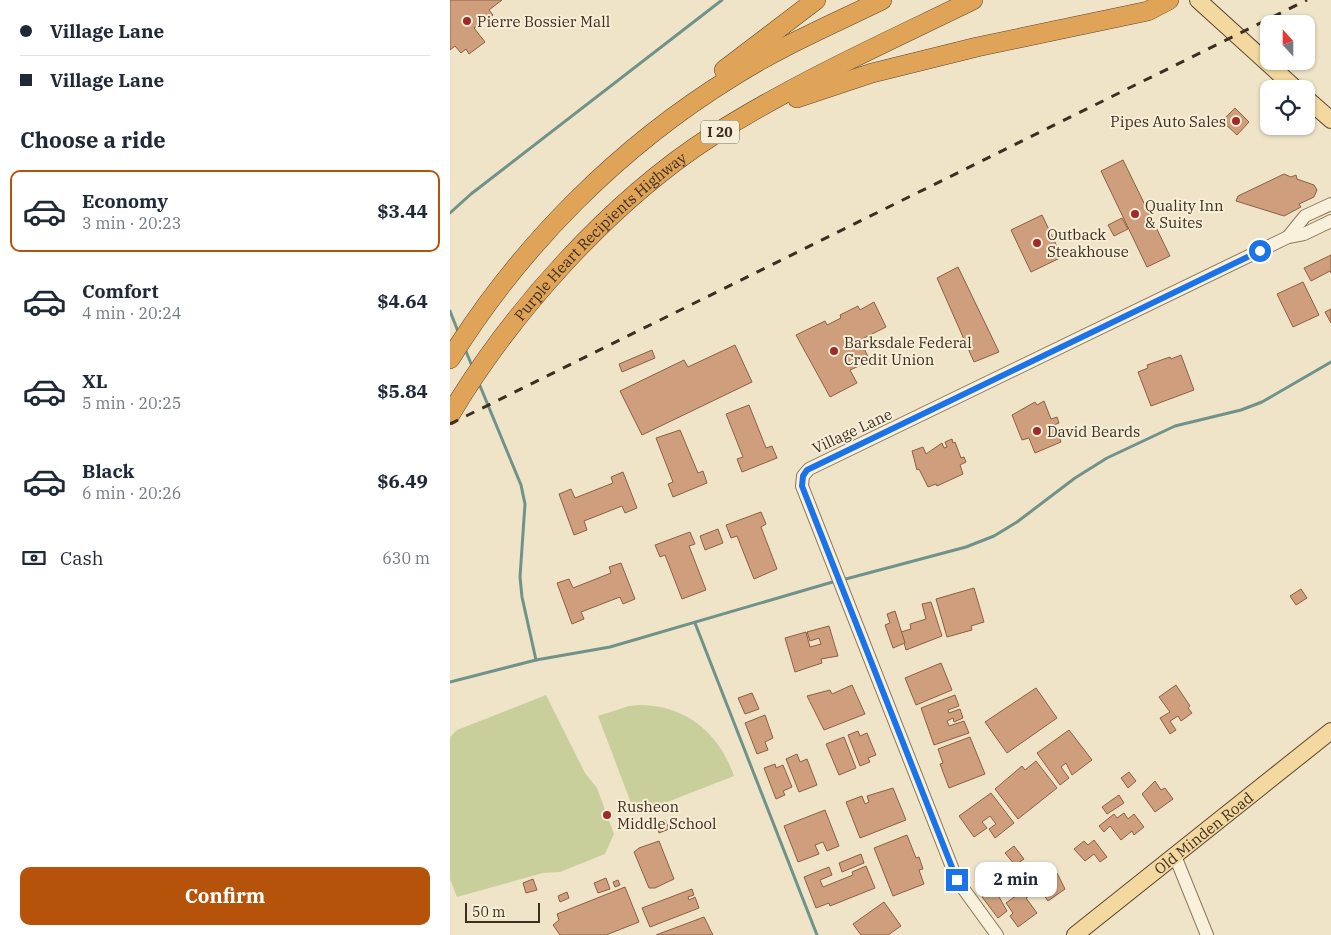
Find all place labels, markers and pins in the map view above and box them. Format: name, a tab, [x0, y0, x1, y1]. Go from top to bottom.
place label: Pierre Bossier Mall	[477, 12, 610, 31]
marker: Pierre Bossier Mall	[461, 15, 473, 27]
place label: Pipes Auto Sales	[1110, 112, 1226, 131]
marker: Pipes Auto Sales	[1230, 115, 1242, 127]
place label: Quality Inn & Suites	[1145, 196, 1224, 232]
marker: Quality Inn & Suites	[1129, 208, 1141, 220]
place label: Outback Steakhouse	[1047, 225, 1129, 261]
marker: Outback Steakhouse	[1031, 237, 1043, 249]
place label: Barksdale Federal Credit Union	[844, 333, 972, 369]
marker: Barksdale Federal Credit Union	[828, 345, 840, 357]
place label: David Beards	[1047, 422, 1140, 441]
marker: David Beards	[1031, 425, 1043, 437]
place label: Rusheon Middle School	[617, 797, 717, 833]
marker: Rusheon Middle School	[601, 809, 613, 821]

